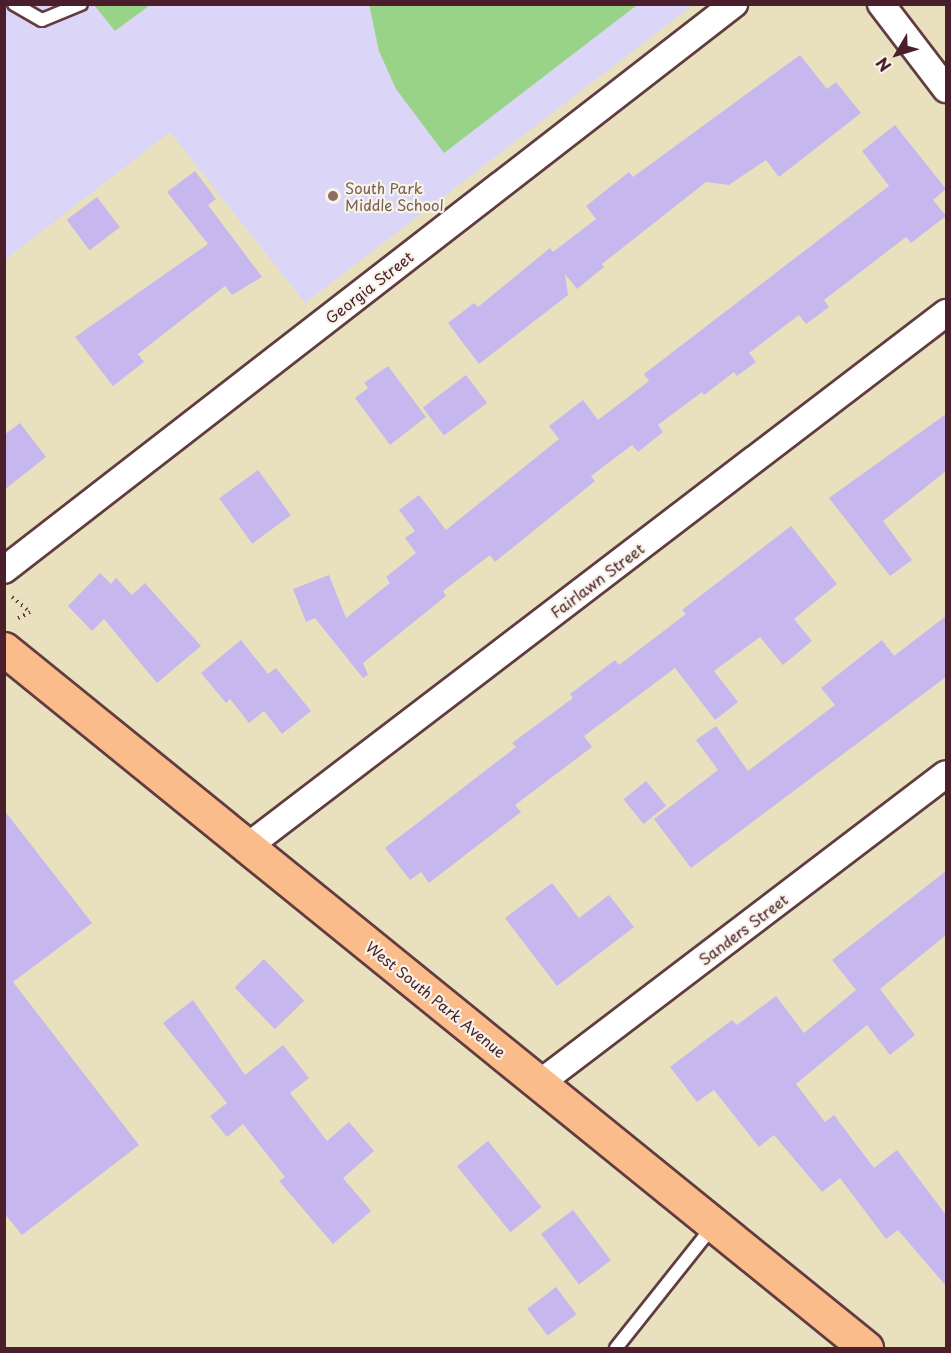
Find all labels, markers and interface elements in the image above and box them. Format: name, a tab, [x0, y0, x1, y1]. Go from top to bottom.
north arrow	[867, 24, 927, 84]
text: N	[869, 53, 896, 77]
place label: South Park Middle School	[345, 178, 445, 213]
marker: South Park Middle School	[326, 189, 340, 203]
street label: Georgia Street	[321, 247, 417, 327]
street label: Fairlawn Street	[547, 539, 647, 621]
street label: Sanders Street	[694, 889, 792, 969]
street label: West South Park Avenue	[362, 937, 510, 1061]

